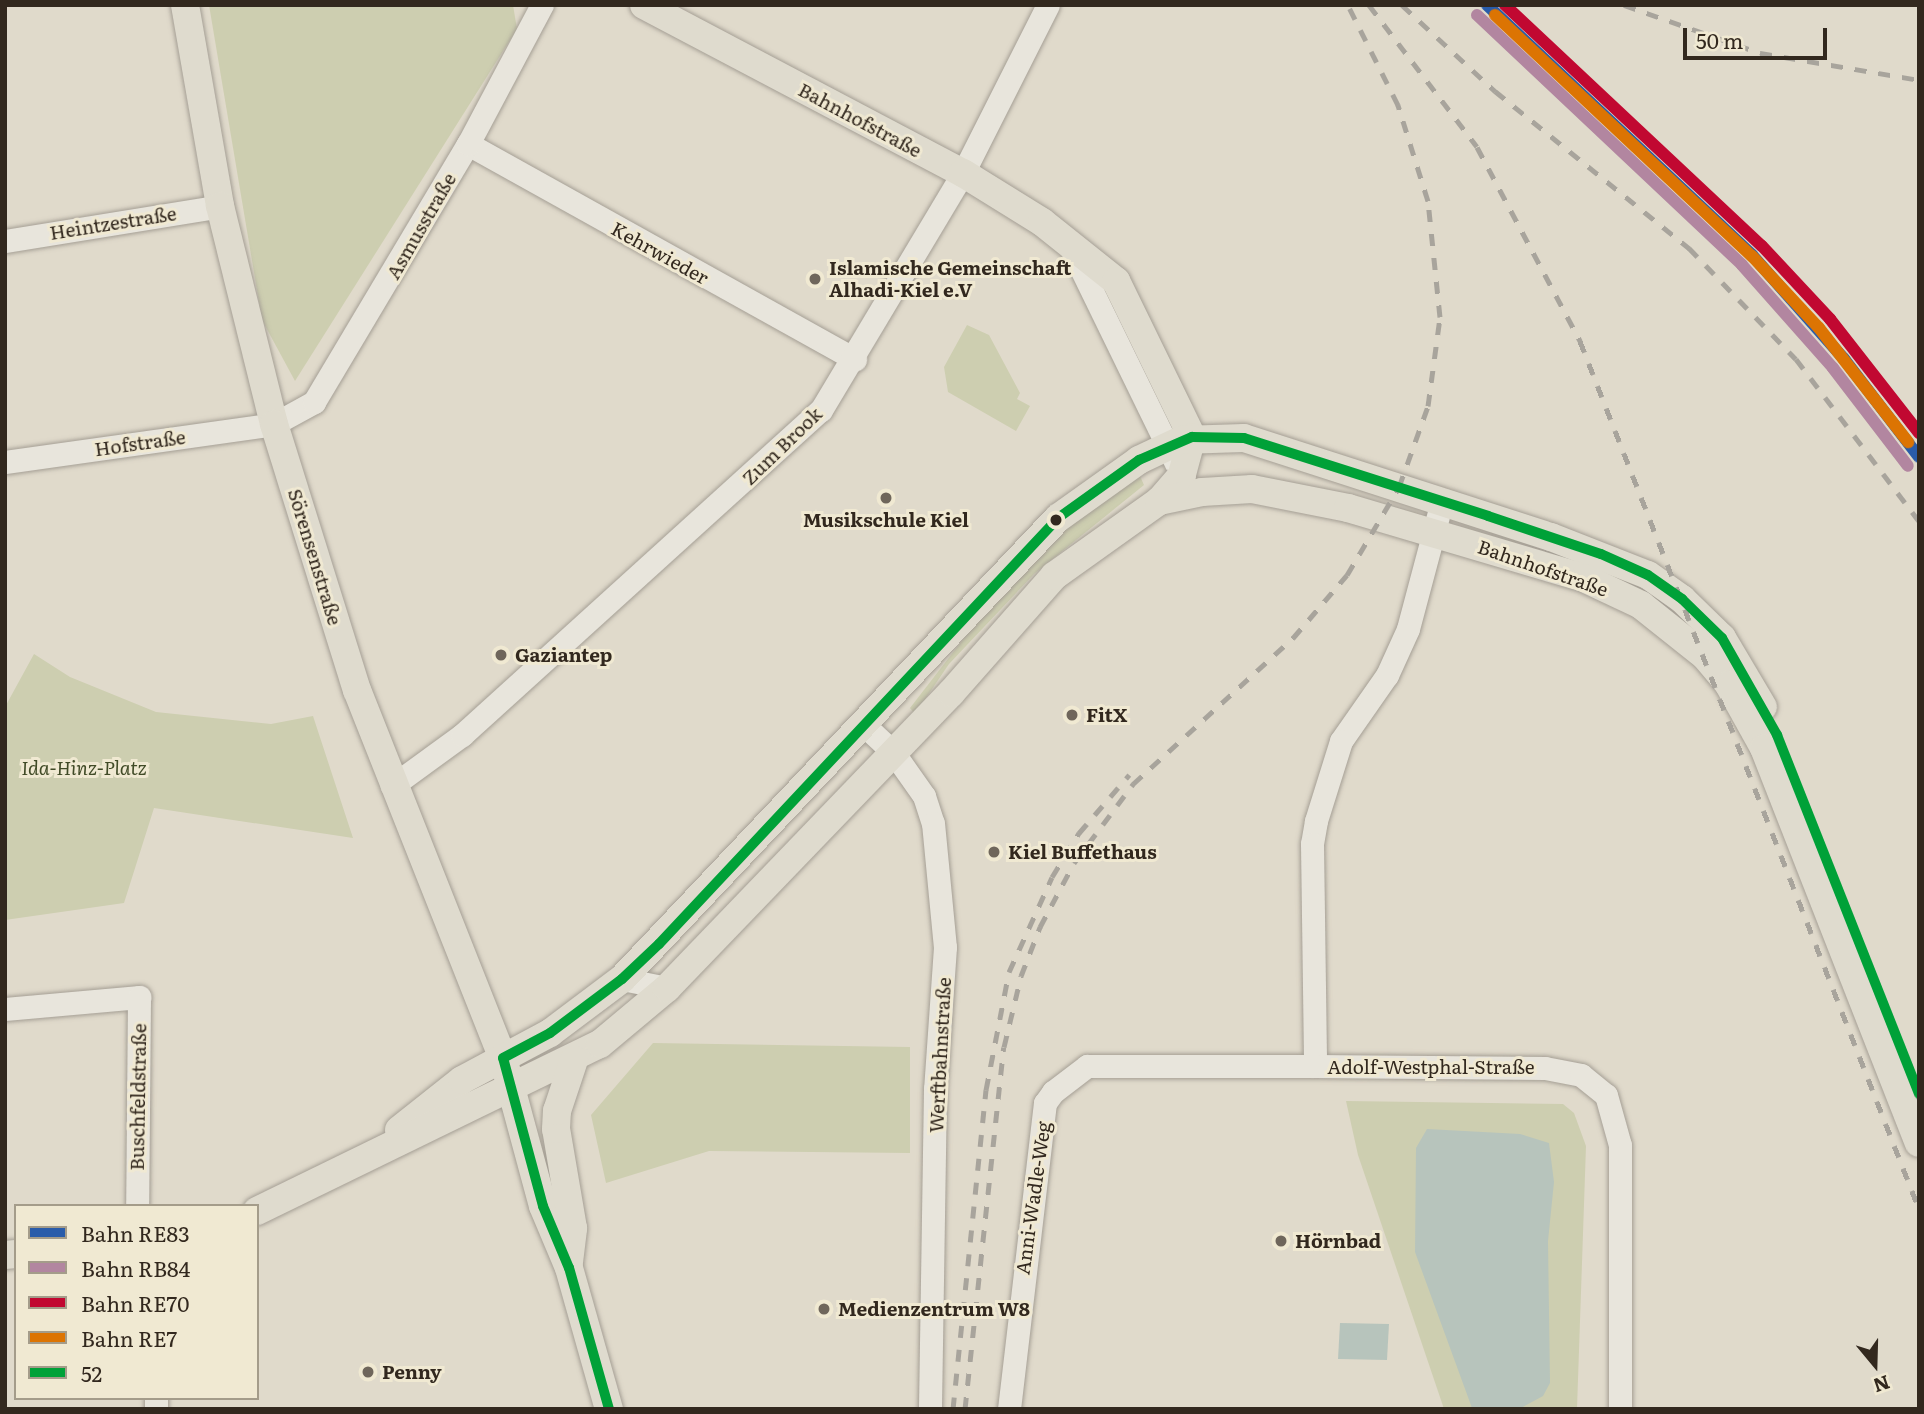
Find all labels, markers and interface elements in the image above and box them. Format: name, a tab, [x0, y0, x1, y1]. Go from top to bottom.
scale bar	[1686, 14, 1829, 58]
text: 50 m	[1696, 24, 1743, 55]
street label: Bahnhofstraße	[795, 78, 925, 162]
street label: Asmusstraße	[381, 169, 461, 283]
street label: Heintzestraße	[48, 202, 178, 244]
street label: Kehrwieder	[607, 217, 713, 289]
place label: Islamische Gemeinschaft Alhadi-Kiel e.V	[829, 257, 1071, 301]
marker: Islamische Gemeinschaft Alhadi-Kiel e.V	[807, 271, 823, 287]
street label: Zum Brook	[738, 403, 826, 489]
street label: Hofstraße	[93, 425, 187, 461]
street label: Sörensenstraße	[283, 486, 347, 628]
marker: Musikschule Kiel	[878, 490, 894, 506]
place label: Musikschule Kiel	[803, 509, 969, 531]
unlabelled marker	[1049, 513, 1063, 527]
street label: Bahnhofstraße	[1475, 535, 1611, 601]
place label: Gaziantep	[515, 644, 612, 666]
marker: Gaziantep	[493, 647, 509, 663]
place label: FitX	[1086, 704, 1127, 726]
marker: FitX	[1064, 707, 1080, 723]
park label: Ida-Hinz-Platz	[21, 757, 147, 779]
place label: Kiel Buffethaus	[1008, 841, 1157, 863]
marker: Kiel Buffethaus	[986, 844, 1002, 860]
street label: Werftbahnstraße	[925, 977, 955, 1133]
street label: Buschfeldstraße	[125, 1023, 151, 1171]
street label: Adolf-Westphal-Straße	[1327, 1056, 1535, 1078]
street label: Anni-Wadle-Weg	[1011, 1120, 1055, 1276]
legend	[14, 1204, 259, 1400]
text: Bahn RE83	[81, 1217, 190, 1248]
place label: Hörnbad	[1295, 1230, 1381, 1252]
marker: Hörnbad	[1273, 1233, 1289, 1249]
text: Bahn RB84	[81, 1252, 190, 1283]
text: Bahn RE70	[81, 1287, 189, 1318]
place label: Medienzentrum W8	[838, 1298, 1030, 1320]
marker: Medienzentrum W8	[816, 1301, 832, 1317]
text: Bahn RE7	[81, 1322, 177, 1353]
north arrow	[1840, 1330, 1910, 1400]
text: 52	[81, 1357, 102, 1388]
place label: Penny	[382, 1361, 442, 1383]
marker: Penny	[360, 1364, 376, 1380]
text: N	[1870, 1369, 1894, 1401]

